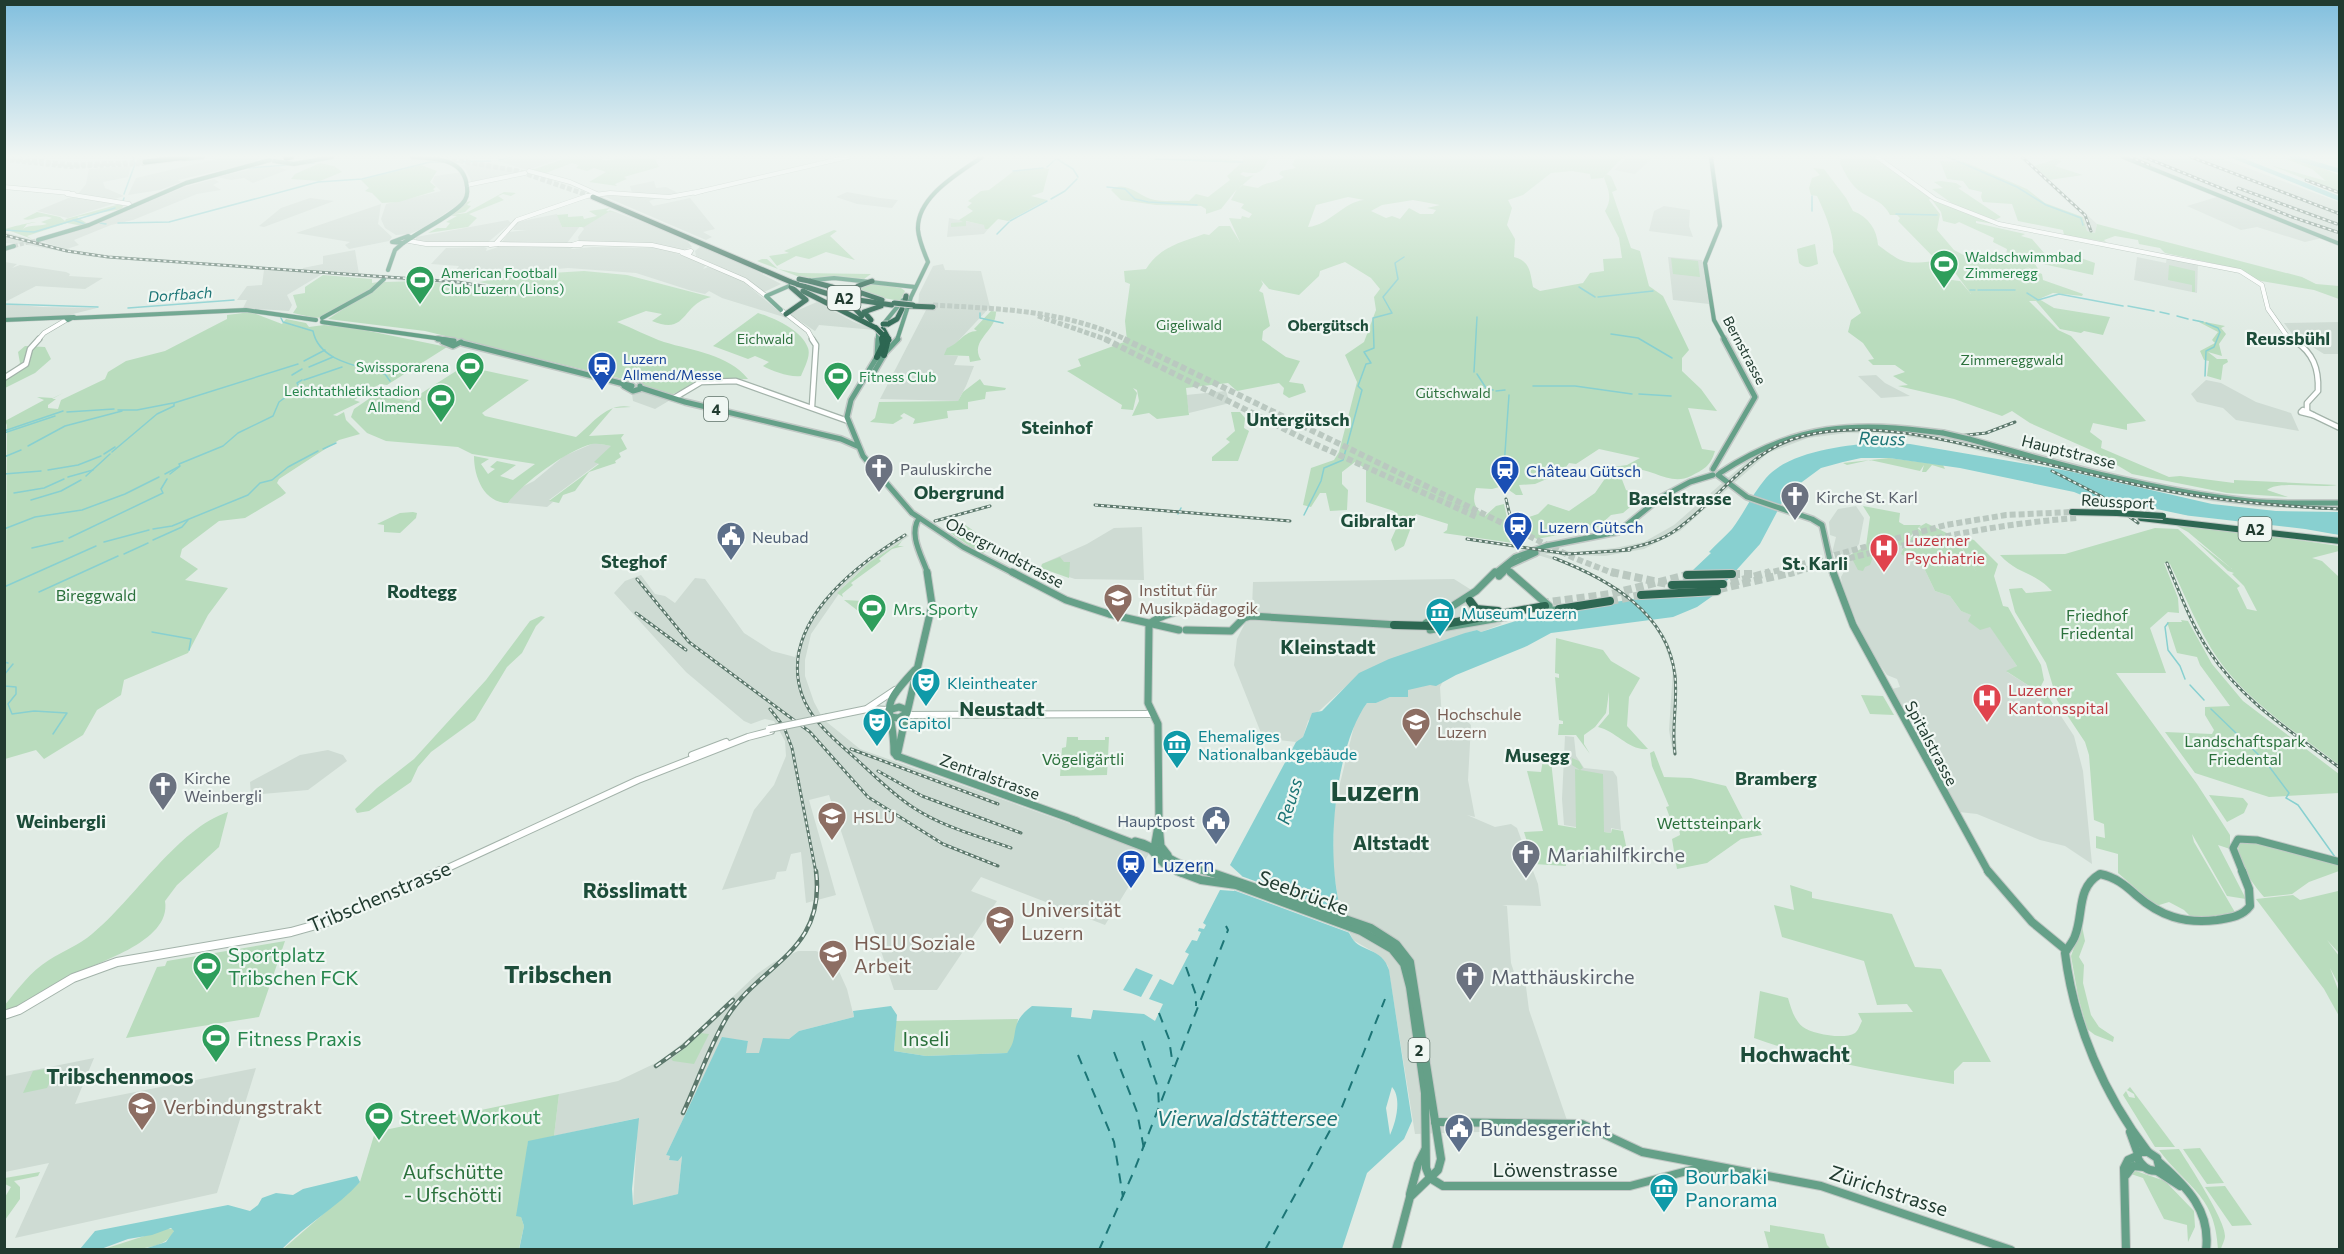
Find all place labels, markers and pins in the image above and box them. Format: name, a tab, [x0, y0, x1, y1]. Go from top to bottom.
sports icon: Waldschwimmbad Zimmeregg	[1928, 248, 1960, 290]
place label: Waldschwimmbad Zimmeregg	[1965, 248, 2082, 281]
sports icon: American Football Club Luzern (Lions)	[404, 264, 436, 306]
place label: American Football Club Luzern (Lions)	[441, 264, 564, 297]
sports icon: Swissporarena	[454, 350, 486, 392]
station icon: Luzern Allmend/Messe	[586, 350, 618, 392]
place label: Luzern Allmend/Messe	[623, 350, 722, 383]
place label: Swissporarena	[356, 358, 449, 375]
sports icon: Fitness Club	[822, 360, 854, 402]
place label: Fitness Club	[859, 368, 936, 385]
place label: Leichtathletikstadion Allmend	[284, 382, 420, 415]
sports icon: Leichtathletikstadion Allmend	[425, 382, 457, 424]
church icon: Pauluskirche	[863, 452, 895, 494]
station icon: Château Gütsch	[1489, 454, 1521, 496]
place label: Pauluskirche	[900, 459, 992, 478]
place label: Château Gütsch	[1526, 461, 1641, 480]
church icon: Kirche St. Karl	[1779, 480, 1811, 522]
place label: Kirche St. Karl	[1816, 487, 1918, 506]
station icon: Luzern Gütsch	[1502, 510, 1534, 552]
place label: Luzern Gütsch	[1539, 517, 1644, 536]
public building icon: Neubad	[715, 520, 747, 562]
place label: Neubad	[752, 527, 809, 546]
place label: Luzerner Psychiatrie	[1905, 530, 1985, 567]
hospital icon: Luzerner Psychiatrie	[1868, 532, 1900, 574]
place label: Institut für Musikpädagogik	[1139, 580, 1258, 617]
school or university icon: Institut für Musikpädagogik	[1102, 582, 1134, 624]
sports icon: Mrs. Sporty	[856, 592, 888, 634]
museum icon: Museum Luzern	[1424, 596, 1456, 638]
place label: Mrs. Sporty	[893, 599, 978, 618]
place label: Museum Luzern	[1461, 603, 1577, 622]
theatre icon: Kleintheater	[910, 666, 942, 708]
place label: Kleintheater	[947, 673, 1038, 692]
place label: Luzerner Kantonsspital	[2008, 680, 2109, 717]
hospital icon: Luzerner Kantonsspital	[1971, 682, 2003, 724]
place label: Hochschule Luzern	[1437, 704, 1521, 741]
theatre icon: Capitol	[861, 706, 893, 748]
school or university icon: Hochschule Luzern	[1400, 706, 1432, 748]
place label: Capitol	[898, 713, 951, 732]
place label: Ehemaliges Nationalbankgebäude	[1198, 726, 1357, 763]
museum icon: Ehemaliges Nationalbankgebäude	[1161, 728, 1193, 770]
place label: Kirche Weinbergli	[184, 768, 262, 805]
church icon: Kirche Weinbergli	[147, 770, 179, 812]
school or university icon: HSLU	[816, 800, 848, 842]
public building icon: Hauptpost	[1200, 804, 1232, 846]
place label: HSLU	[853, 807, 895, 826]
place label: Hauptpost	[1117, 811, 1195, 830]
church icon: Mariahilfkirche	[1510, 838, 1542, 880]
place label: Mariahilfkirche	[1547, 842, 1685, 866]
station icon: Luzern	[1115, 848, 1147, 890]
place label: Luzern	[1152, 852, 1215, 876]
place label: Universität Luzern	[1021, 897, 1121, 944]
school or university icon: Universität Luzern	[984, 904, 1016, 946]
place label: HSLU Soziale Arbeit	[854, 930, 975, 977]
school or university icon: HSLU Soziale Arbeit	[817, 938, 849, 980]
place label: Sportplatz Tribschen FCK	[228, 942, 359, 989]
sports icon: Sportplatz Tribschen FCK	[191, 950, 223, 992]
church icon: Matthäuskirche	[1454, 960, 1486, 1002]
place label: Matthäuskirche	[1491, 964, 1634, 988]
sports icon: Fitness Praxis	[200, 1022, 232, 1064]
place label: Fitness Praxis	[237, 1026, 362, 1050]
school or university icon: Verbindungstrakt	[126, 1090, 158, 1132]
place label: Verbindungstrakt	[163, 1094, 322, 1118]
sports icon: Street Workout	[363, 1100, 395, 1142]
place label: Street Workout	[400, 1104, 541, 1128]
public building icon: Bundesgericht	[1443, 1112, 1475, 1154]
place label: Bundesgericht	[1480, 1116, 1611, 1140]
place label: Bourbaki Panorama	[1685, 1164, 1778, 1211]
museum icon: Bourbaki Panorama	[1648, 1172, 1680, 1214]

